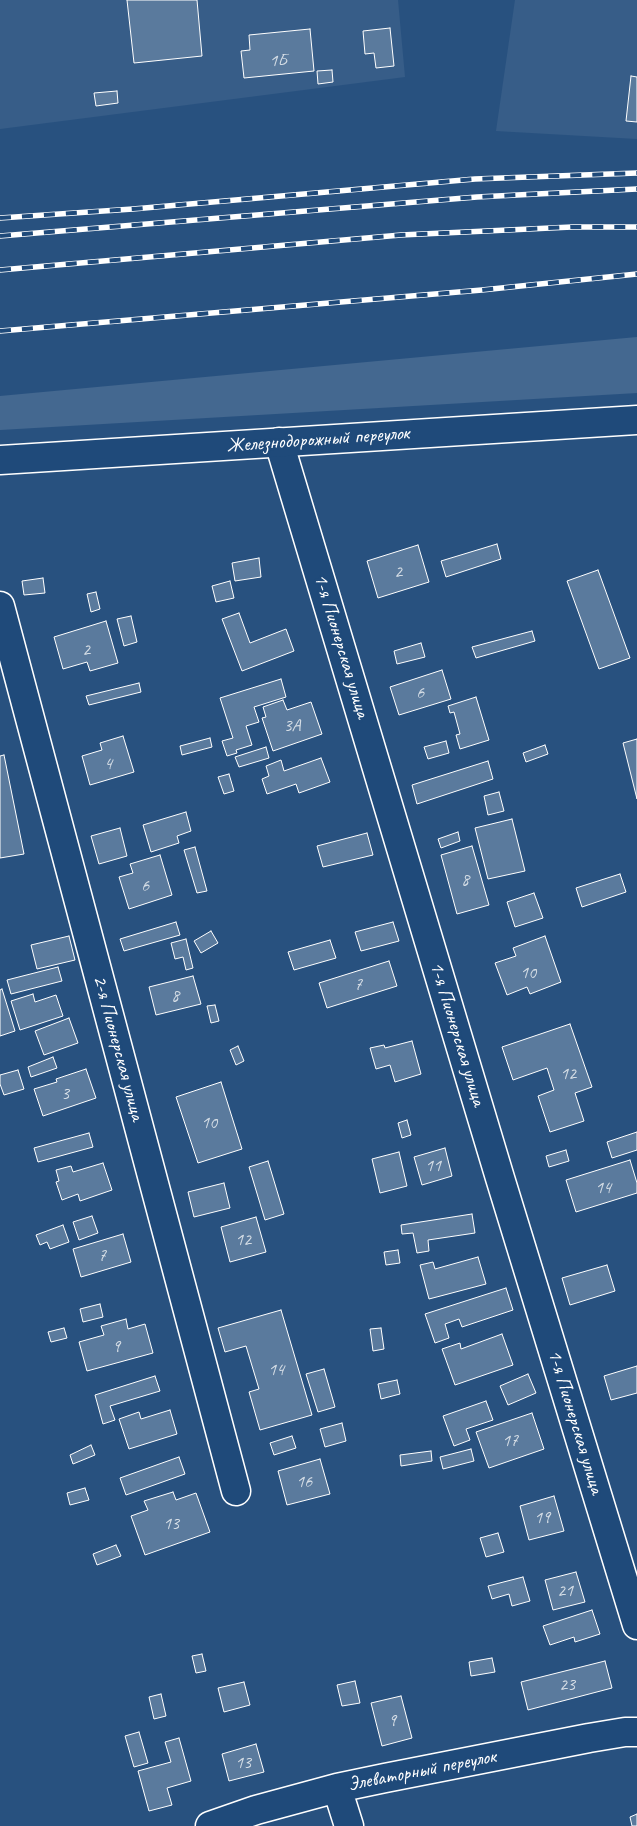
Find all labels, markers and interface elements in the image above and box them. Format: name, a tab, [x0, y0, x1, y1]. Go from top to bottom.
house number: 1Б	[269, 50, 287, 72]
street label: Железнодорожный переулок	[226, 422, 410, 458]
house number: 2	[394, 561, 402, 583]
street label: 1-я Пионерская улица	[308, 571, 374, 721]
house number: 2	[82, 639, 90, 661]
house number: 6	[416, 682, 424, 704]
house number: 3А	[283, 715, 301, 737]
house number: 4	[104, 753, 112, 775]
house number: 8	[461, 869, 469, 891]
house number: 6	[141, 875, 149, 897]
street label: 1-я Пионерская улица	[424, 959, 490, 1109]
house number: 10	[520, 962, 536, 984]
street label: 2-я Пионерская улица	[87, 973, 149, 1123]
house number: 7	[354, 974, 362, 996]
house number: 8	[171, 985, 179, 1007]
house number: 12	[560, 1063, 576, 1085]
house number: 3	[61, 1083, 69, 1105]
house number: 10	[201, 1112, 217, 1134]
house number: 11	[425, 1155, 441, 1177]
house number: 14	[595, 1177, 611, 1199]
house number: 12	[235, 1229, 251, 1251]
house number: 7	[98, 1245, 106, 1267]
house number: 9	[112, 1336, 120, 1358]
street label: 1-я Пионерская улица	[542, 1347, 608, 1497]
house number: 14	[268, 1359, 284, 1381]
house number: 17	[502, 1430, 518, 1452]
house number: 16	[296, 1471, 312, 1493]
house number: 19	[534, 1507, 550, 1529]
house number: 13	[163, 1513, 179, 1535]
house number: 21	[557, 1580, 573, 1602]
house number: 23	[559, 1674, 575, 1696]
house number: 9	[388, 1710, 396, 1732]
street label: Элеваторный переулок	[346, 1745, 498, 1797]
house number: 13	[235, 1752, 251, 1774]

